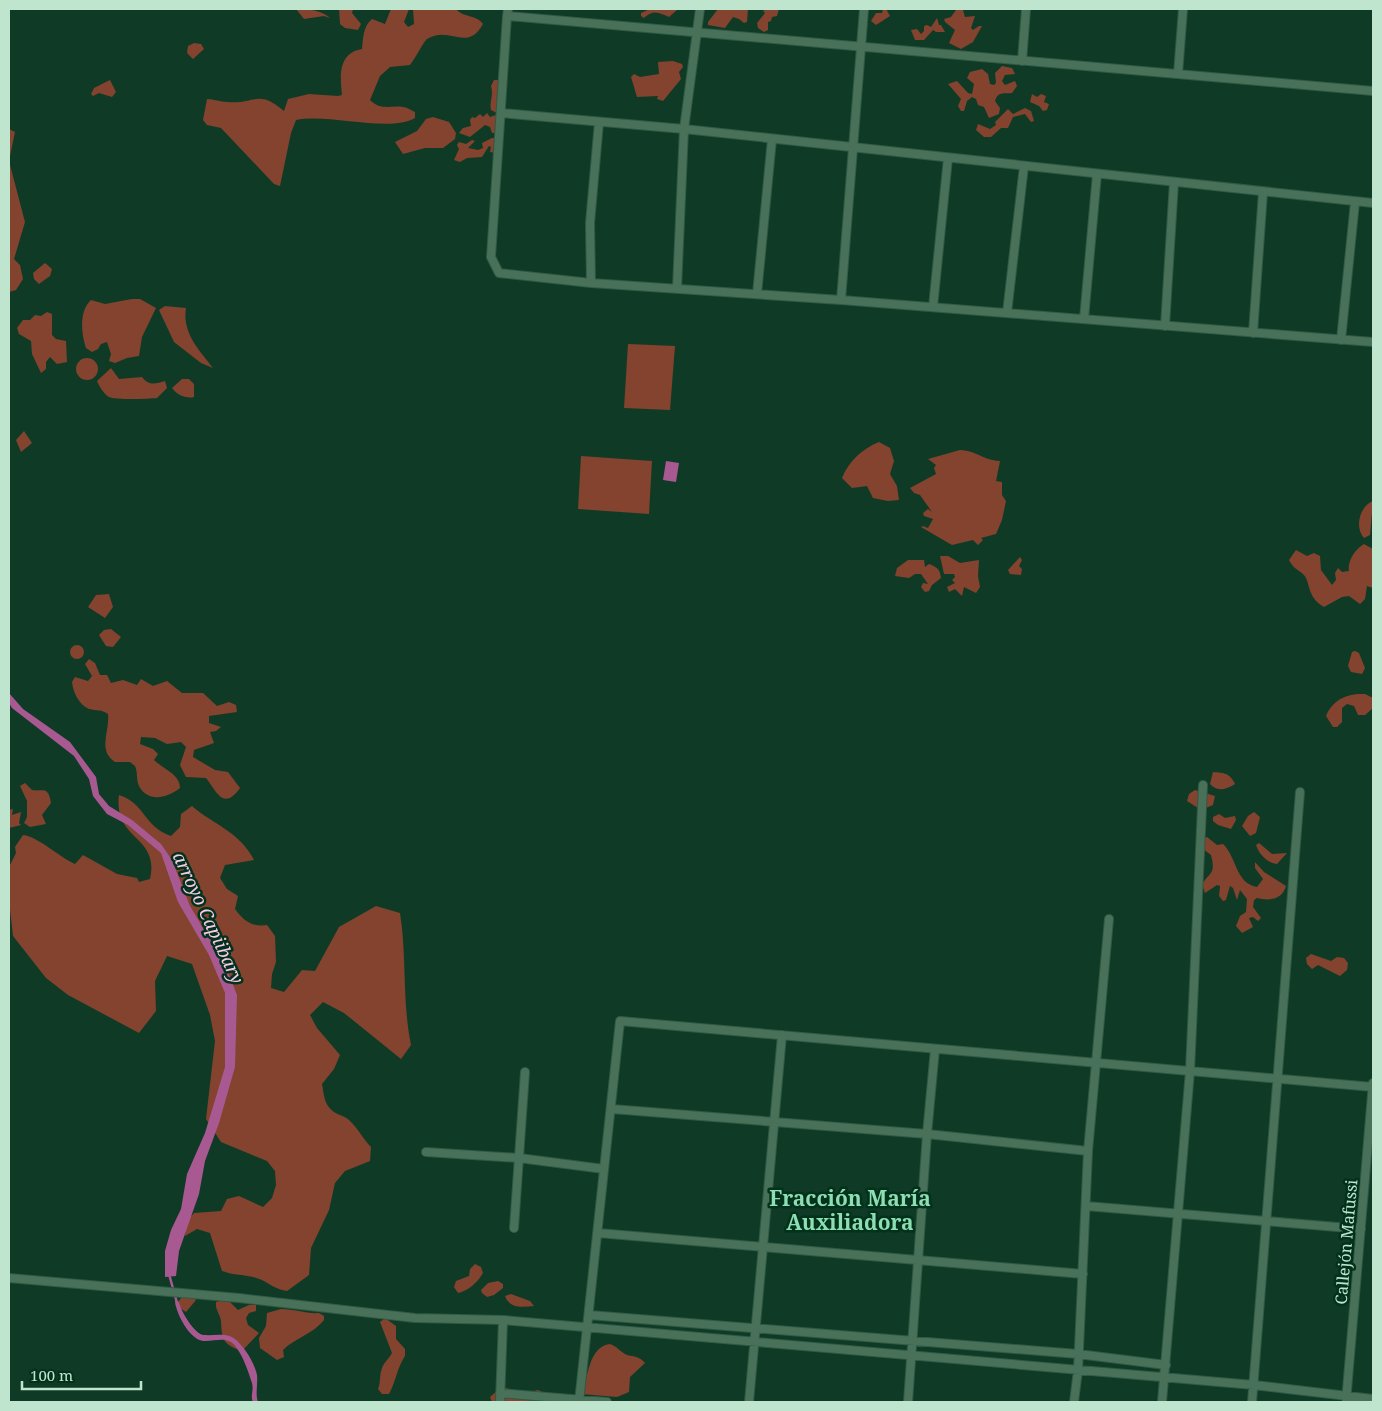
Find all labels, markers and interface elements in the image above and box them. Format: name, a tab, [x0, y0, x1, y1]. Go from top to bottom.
water label: arroyo Capiibary	[168, 848, 250, 987]
street label: Callejón Mafussi	[1330, 1179, 1362, 1305]
district label: Fracción María Auxiliadora	[769, 1184, 931, 1236]
scale bar	[22, 1358, 141, 1390]
text: 100 m	[30, 1365, 73, 1385]

